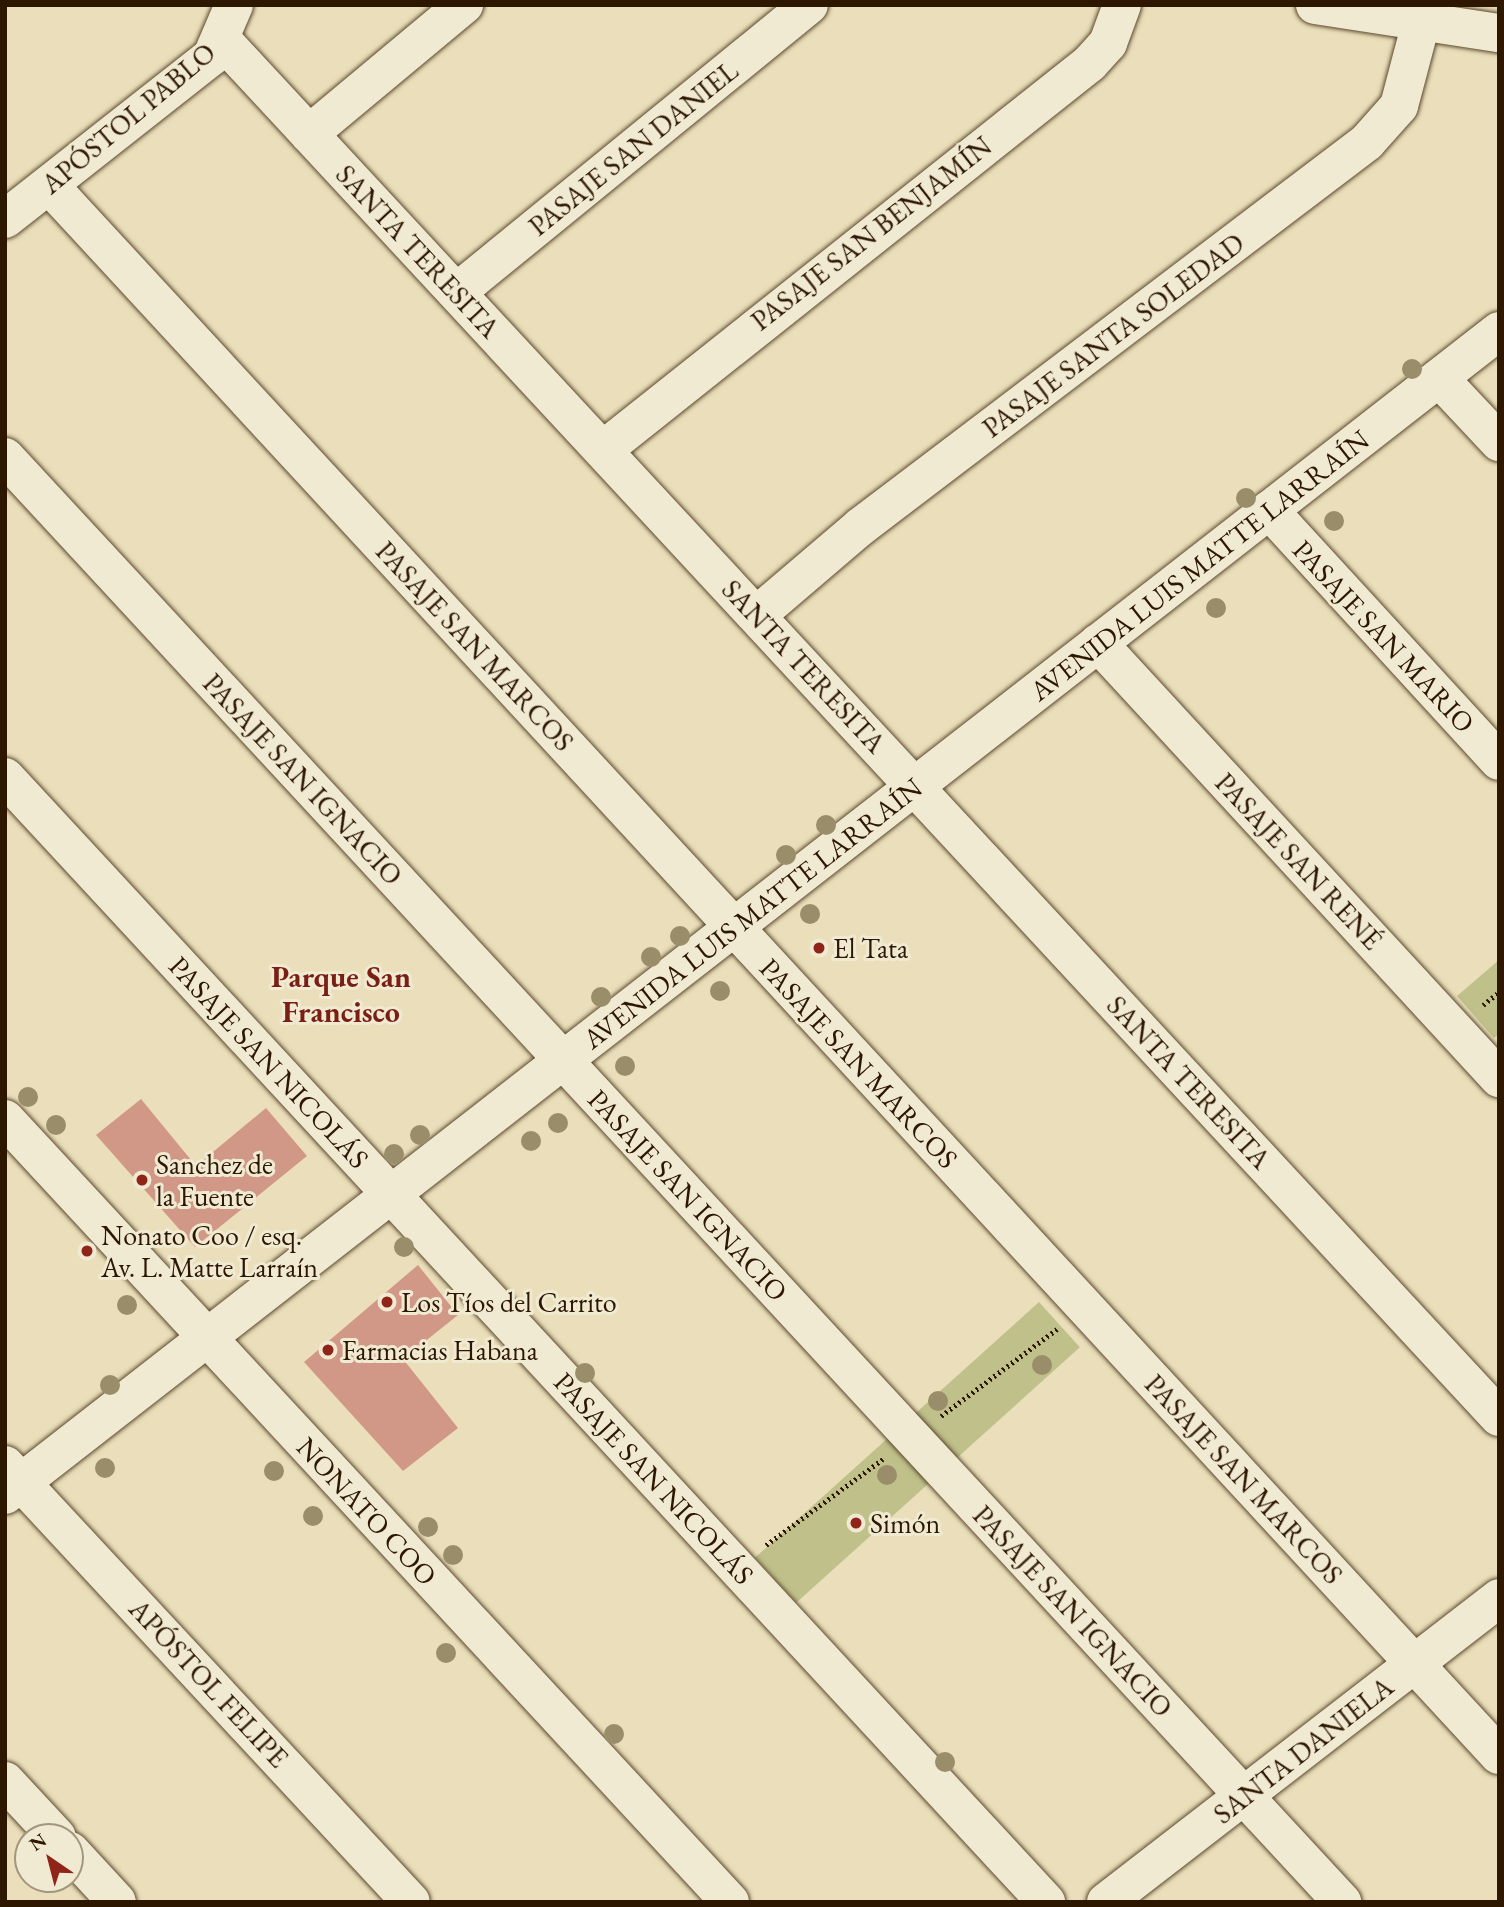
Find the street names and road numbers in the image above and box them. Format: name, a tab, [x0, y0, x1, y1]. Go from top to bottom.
street label: APÓSTOL PABLO	[34, 35, 222, 201]
street label: PASAJE SAN DANIEL	[522, 53, 744, 243]
street label: PASAJE SAN BENJAMÍN	[744, 129, 998, 337]
street label: SANTA TERESITA	[329, 157, 507, 345]
street label: PASAJE SANTA SOLEDAD	[976, 226, 1250, 444]
street label: AVENIDA LUIS MATTE LARRAÍN	[1023, 422, 1375, 708]
street label: PASAJE SAN MARIO	[1286, 533, 1482, 739]
street label: PASAJE SAN MARCOS	[369, 534, 581, 758]
street label: SANTA TERESITA	[715, 572, 893, 760]
street label: PASAJE SAN IGNACIO	[196, 666, 410, 892]
street label: PASAJE SAN RENÉ	[1208, 766, 1390, 956]
street label: AVENIDA LUIS MATTE LARRAÍN	[576, 770, 928, 1056]
street label: PASAJE SAN NICOLÁS	[162, 949, 376, 1175]
street label: PASAJE SAN MARCOS	[753, 951, 965, 1175]
street label: SANTA TERESITA	[1100, 988, 1278, 1176]
street label: PASAJE SAN IGNACIO	[581, 1082, 795, 1308]
street label: PASAJE SAN NICOLÁS	[547, 1365, 761, 1591]
street label: PASAJE SAN MARCOS	[1138, 1367, 1350, 1591]
street label: NONATO COO	[290, 1430, 444, 1592]
street label: PASAJE SAN IGNACIO	[966, 1498, 1180, 1724]
street label: APÓSTOL FELIPE	[122, 1592, 296, 1774]
street label: SANTA DANIELA	[1206, 1669, 1400, 1831]

